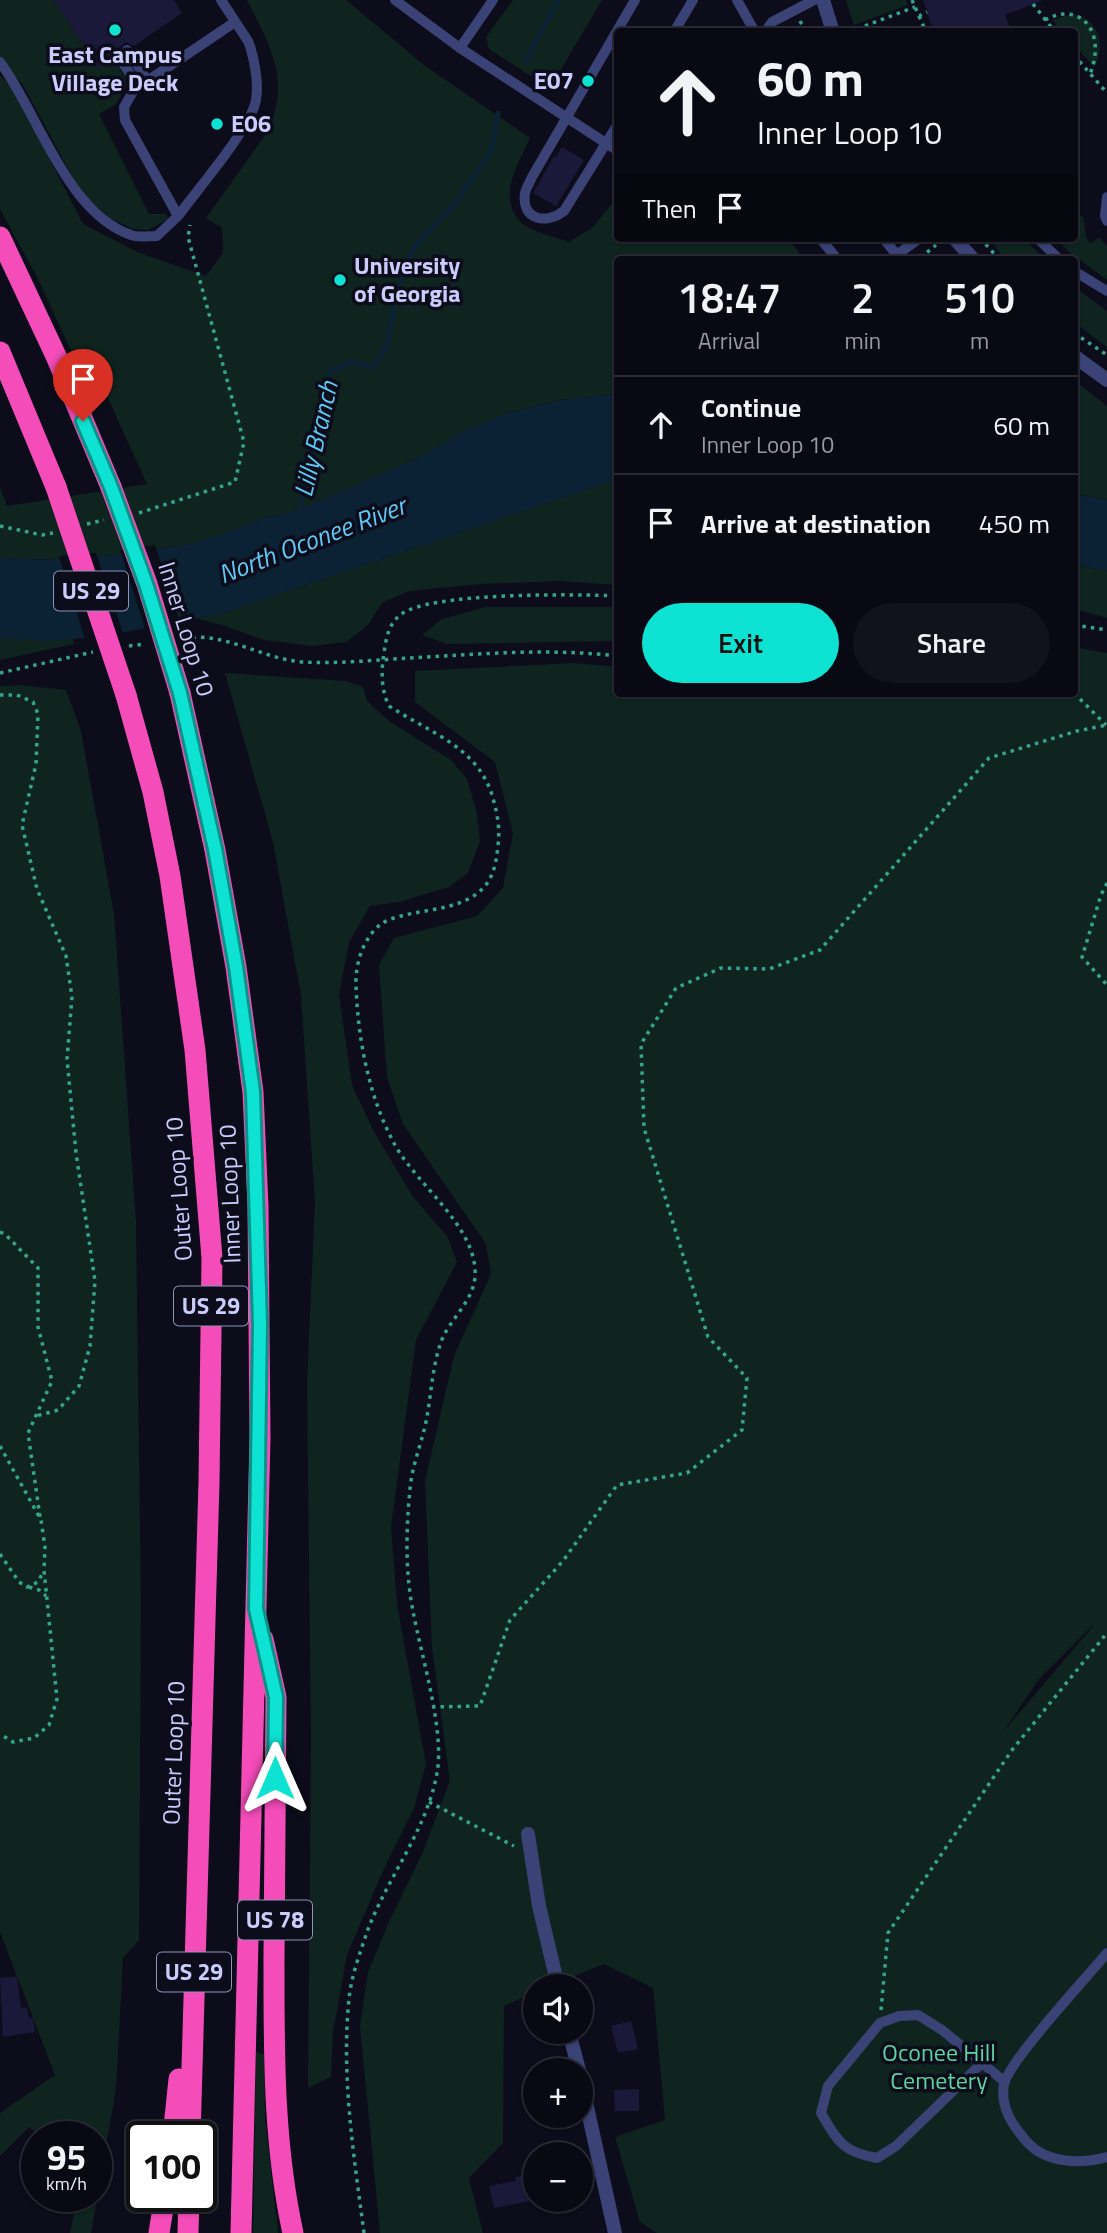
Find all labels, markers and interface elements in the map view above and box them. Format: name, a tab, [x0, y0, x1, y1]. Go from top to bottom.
marker: East Campus Village Deck	[107, 22, 123, 38]
place label: East Campus Village Deck	[48, 36, 182, 100]
text: 60 m	[757, 40, 864, 115]
icon: ahead	[642, 56, 733, 147]
place label: E07	[534, 62, 574, 98]
marker: E07	[580, 73, 596, 89]
place label: E06	[231, 105, 271, 141]
text: Inner Loop 10	[757, 108, 942, 156]
marker: E06	[209, 116, 225, 132]
text: Then	[642, 189, 697, 228]
icon: arrive	[711, 189, 749, 227]
place label: University of Georgia	[354, 247, 461, 311]
text: 18:47	[677, 265, 781, 329]
text: 2	[851, 265, 875, 329]
text: 510	[944, 265, 1015, 329]
marker: University of Georgia	[332, 272, 348, 288]
text: Arrival	[698, 323, 760, 358]
text: min	[844, 323, 881, 358]
text: m	[970, 323, 989, 358]
pin	[53, 349, 113, 421]
icon: arrive	[64, 360, 102, 398]
water label: Lilly Branch	[283, 376, 348, 501]
text: Continue	[701, 388, 801, 427]
icon: ahead	[642, 406, 680, 444]
text: 60 m	[993, 406, 1050, 445]
text: Inner Loop 10	[701, 427, 834, 462]
water label: North Oconee River	[212, 485, 414, 593]
icon: arrive	[642, 504, 680, 542]
text: Arrive at destination	[701, 504, 931, 543]
text: 450 m	[979, 504, 1050, 543]
street label: Inner Loop 10	[149, 557, 224, 700]
road number: US 29	[54, 572, 128, 610]
button: Exit	[642, 603, 839, 683]
button: Share	[853, 603, 1050, 683]
street label: Outer Loop 10	[155, 1116, 201, 1262]
street label: Inner Loop 10	[209, 1124, 249, 1264]
road number: US 29	[174, 1287, 248, 1326]
street label: Outer Loop 10	[152, 1680, 194, 1826]
position arrow	[238, 1741, 312, 1815]
road number: US 78	[238, 1900, 312, 1940]
road number: US 29	[157, 1952, 231, 1992]
map controls	[523, 1974, 593, 2212]
button: sound	[523, 1974, 593, 2044]
park label: Oconee Hill Cemetery	[882, 2034, 996, 2098]
button: +	[523, 2058, 593, 2128]
speed limit sign: 100	[126, 2121, 217, 2212]
text: 95	[47, 2130, 86, 2184]
button: −	[523, 2142, 593, 2212]
text: km/h	[46, 2170, 87, 2197]

